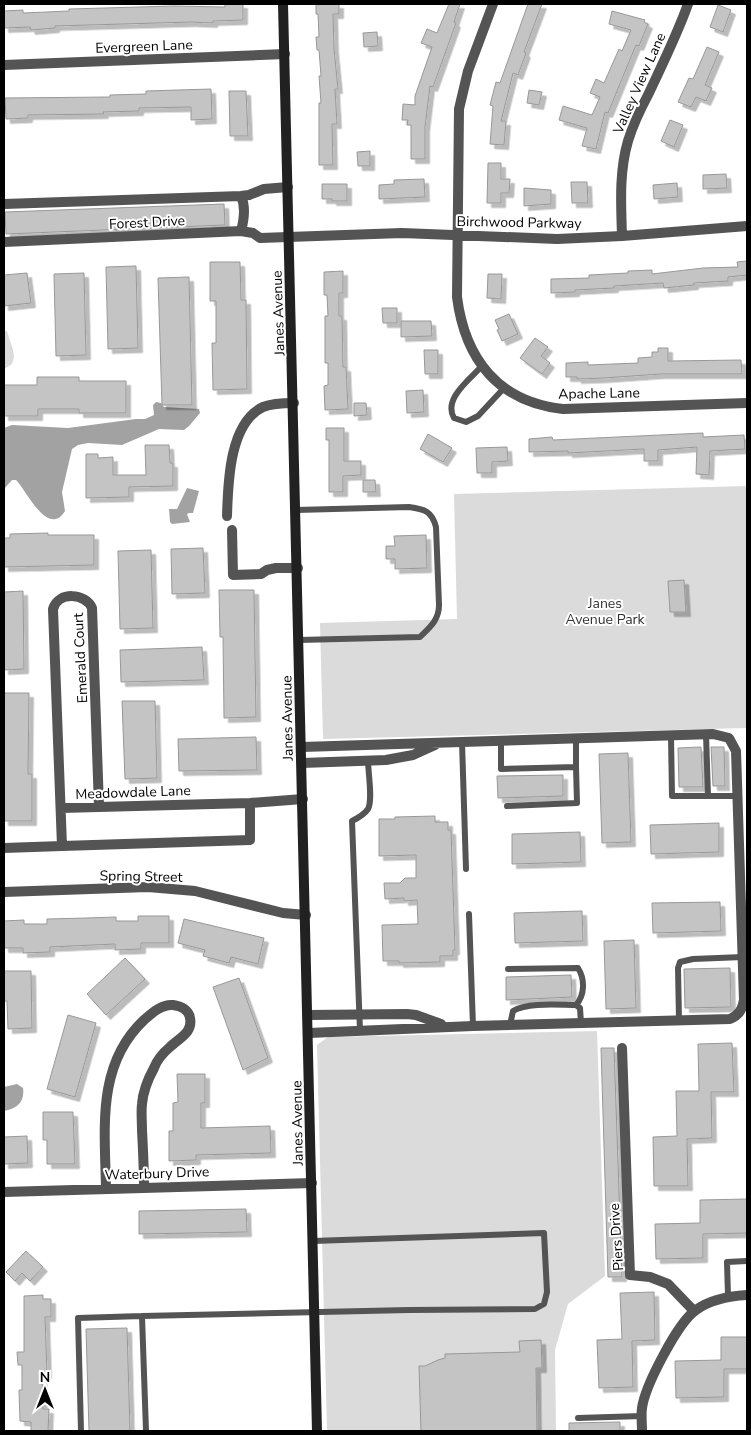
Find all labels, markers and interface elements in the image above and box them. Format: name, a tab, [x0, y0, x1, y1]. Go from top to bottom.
street label: Valley View Lane	[608, 30, 670, 138]
street label: Evergreen Lane	[95, 35, 193, 58]
street label: Forest Drive	[109, 211, 185, 234]
street label: Birchwood Parkway	[456, 212, 582, 233]
street label: Janes Avenue	[268, 270, 290, 357]
street label: Apache Lane	[558, 383, 640, 404]
park label: Janes Avenue Park	[565, 594, 646, 629]
street label: Emerald Court	[69, 612, 92, 704]
street label: Janes Avenue	[277, 675, 298, 762]
street label: Meadowdale Lane	[75, 781, 191, 804]
street label: Spring Street	[99, 866, 183, 887]
street label: Janes Avenue	[287, 1080, 308, 1167]
street label: Waterbury Drive	[104, 1162, 210, 1185]
street label: Piers Drive	[605, 1202, 628, 1272]
north arrow	[20, 1365, 70, 1415]
text: N	[40, 1368, 50, 1387]

